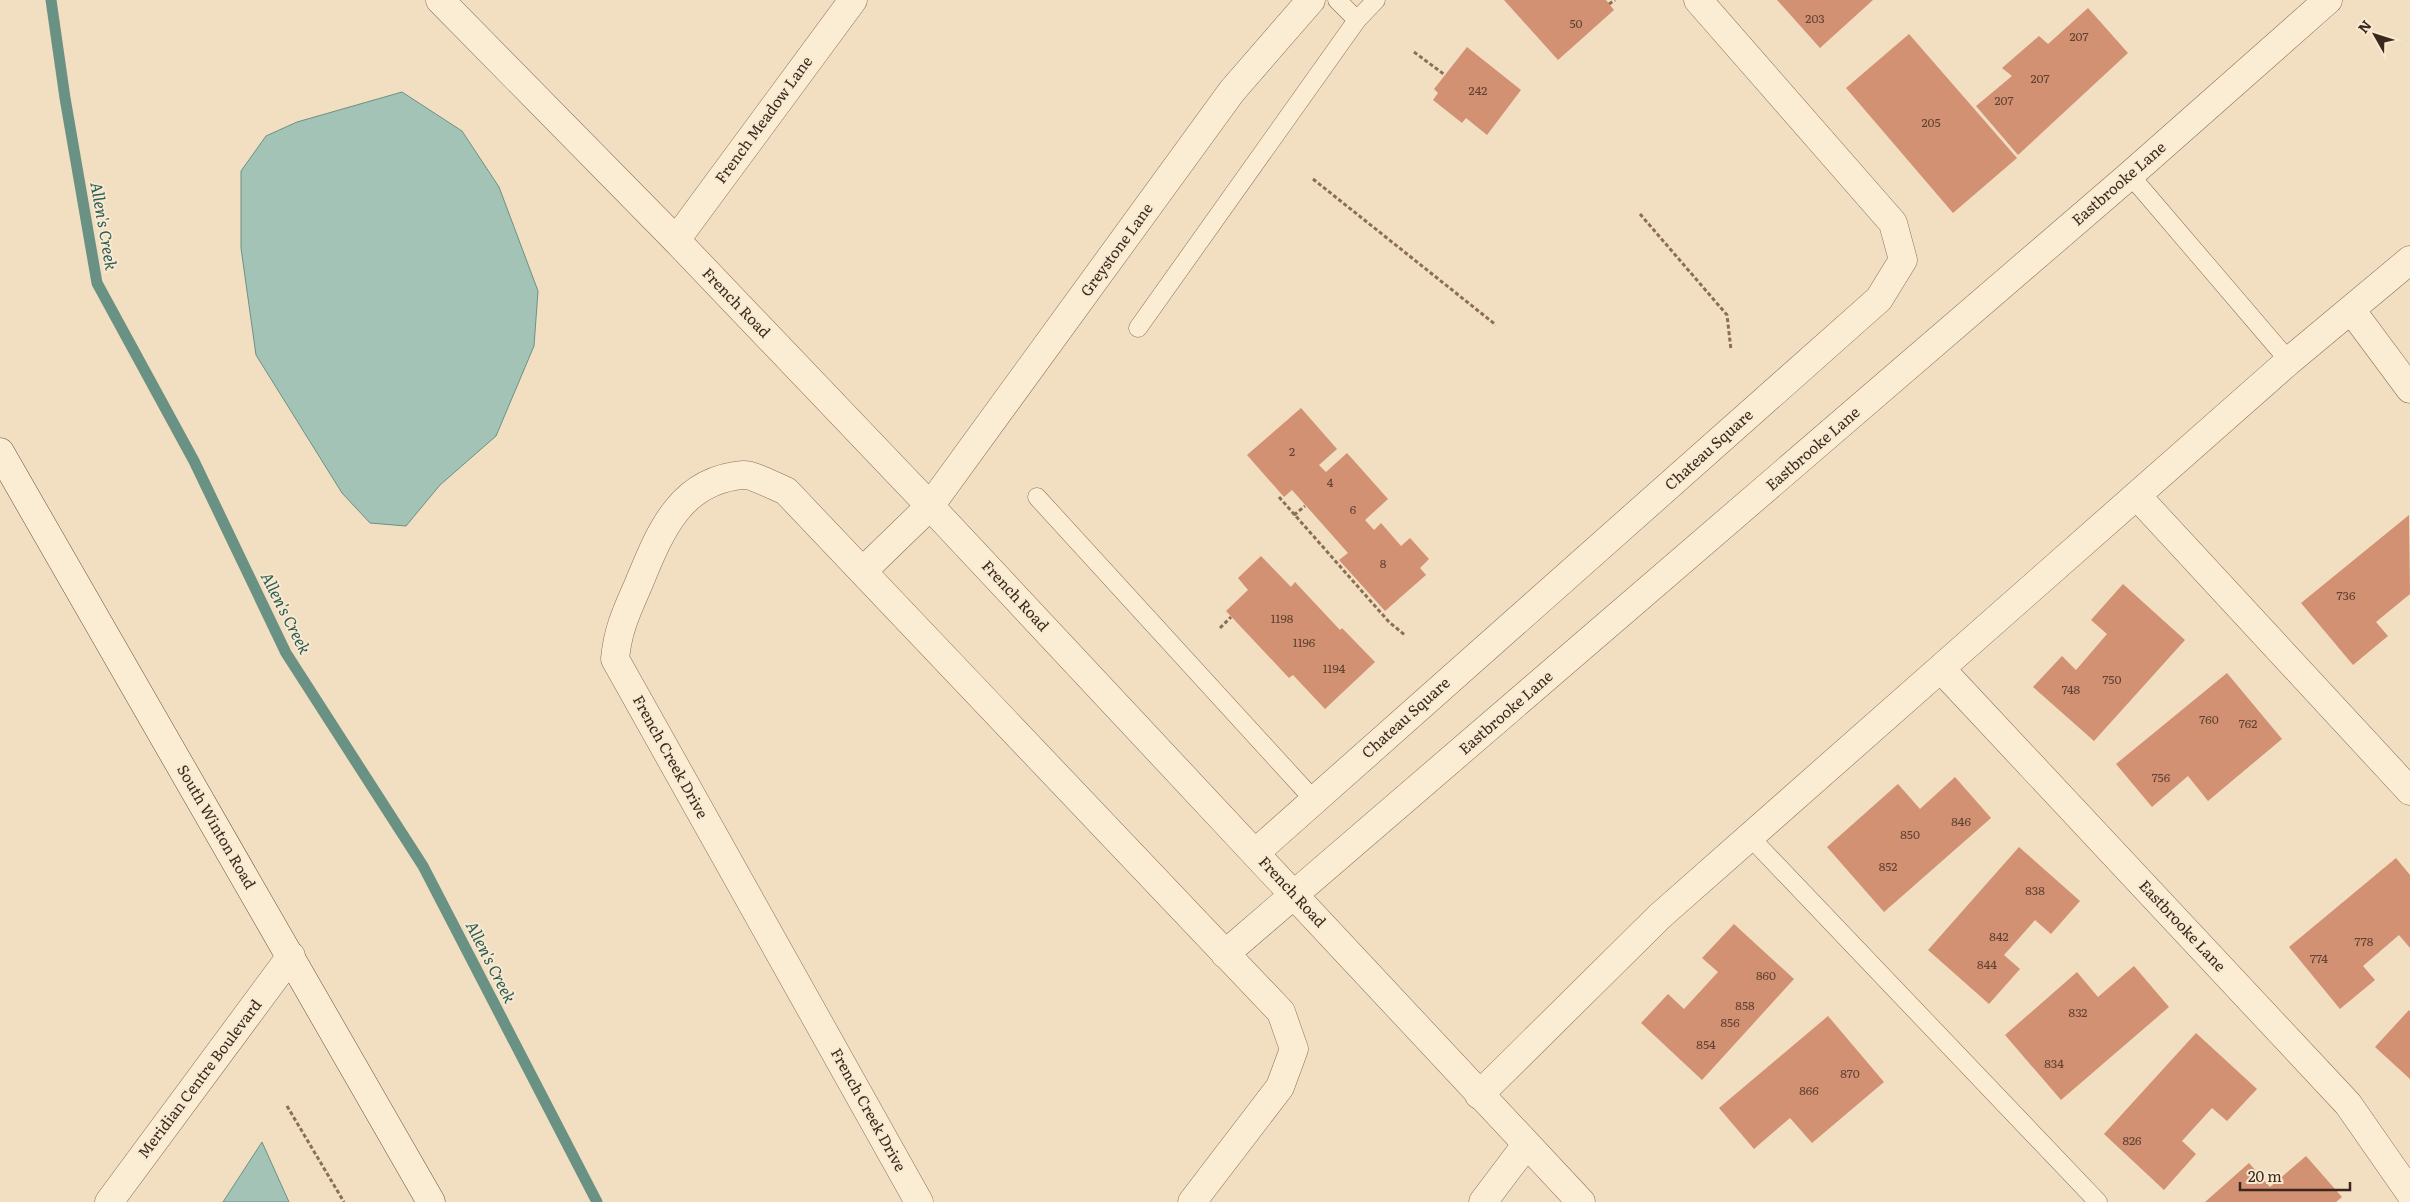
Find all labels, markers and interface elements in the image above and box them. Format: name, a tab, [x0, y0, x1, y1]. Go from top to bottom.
house number: 203	[1805, 9, 1825, 27]
north arrow	[2350, 10, 2400, 60]
house number: 50	[1569, 14, 1583, 32]
text: N	[2353, 15, 2376, 37]
house number: 207	[2069, 27, 2089, 45]
street label: French Meadow Lane	[709, 50, 817, 188]
house number: 207	[2030, 69, 2050, 87]
house number: 242	[1469, 81, 1487, 99]
house number: 207	[1994, 91, 2014, 109]
house number: 205	[1921, 113, 1941, 131]
street label: Eastbrooke Lane	[2066, 135, 2170, 230]
water label: Allen's Creek	[85, 180, 125, 272]
street label: Greystone Lane	[1074, 197, 1158, 301]
street label: French Road	[698, 262, 777, 342]
street label: Eastbrooke Lane	[1760, 400, 1864, 495]
street label: Chateau Square	[1659, 403, 1757, 495]
house number: 2	[1289, 442, 1295, 460]
house number: 4	[1327, 473, 1334, 491]
house number: 6	[1350, 500, 1357, 518]
street label: French Road	[977, 554, 1055, 636]
house number: 8	[1380, 554, 1387, 572]
water label: Allen's Creek	[256, 567, 318, 658]
house number: 736	[2337, 586, 2356, 604]
house number: 1198	[1271, 609, 1294, 627]
house number: 1196	[1293, 633, 1316, 651]
house number: 1194	[1323, 659, 1346, 677]
street label: Eastbrooke Lane	[1453, 664, 1557, 759]
house number: 750	[2103, 670, 2121, 688]
street label: Chateau Square	[1356, 671, 1454, 763]
house number: 748	[2062, 680, 2081, 698]
street label: French Creek Drive	[628, 690, 715, 822]
house number: 760	[2199, 710, 2219, 728]
house number: 762	[2239, 714, 2257, 732]
street label: South Winton Road	[172, 760, 262, 893]
house number: 756	[2152, 768, 2171, 786]
house number: 846	[1951, 812, 1971, 830]
house number: 850	[1900, 825, 1920, 843]
street label: French Road	[1254, 850, 1332, 932]
house number: 852	[1879, 857, 1897, 875]
street label: Eastbrooke Lane	[2134, 874, 2232, 976]
house number: 838	[2025, 881, 2045, 899]
water label: Allen's Creek	[461, 916, 523, 1007]
house number: 842	[1989, 927, 2009, 945]
house number: 778	[2355, 932, 2374, 950]
house number: 774	[2310, 949, 2328, 967]
house number: 844	[1977, 955, 1997, 973]
house number: 860	[1756, 966, 1776, 984]
street label: Meridian Centre Boulevard	[131, 994, 266, 1162]
house number: 858	[1735, 996, 1755, 1014]
house number: 832	[2069, 1003, 2087, 1021]
house number: 856	[1720, 1013, 1740, 1031]
house number: 854	[1696, 1035, 1716, 1053]
street label: French Creek Drive	[826, 1043, 913, 1175]
house number: 834	[2044, 1054, 2064, 1072]
house number: 870	[1840, 1064, 1860, 1082]
house number: 866	[1799, 1081, 1819, 1099]
house number: 826	[2123, 1131, 2142, 1149]
scale bar	[2240, 1160, 2350, 1192]
text: 20 m	[2248, 1164, 2282, 1187]

